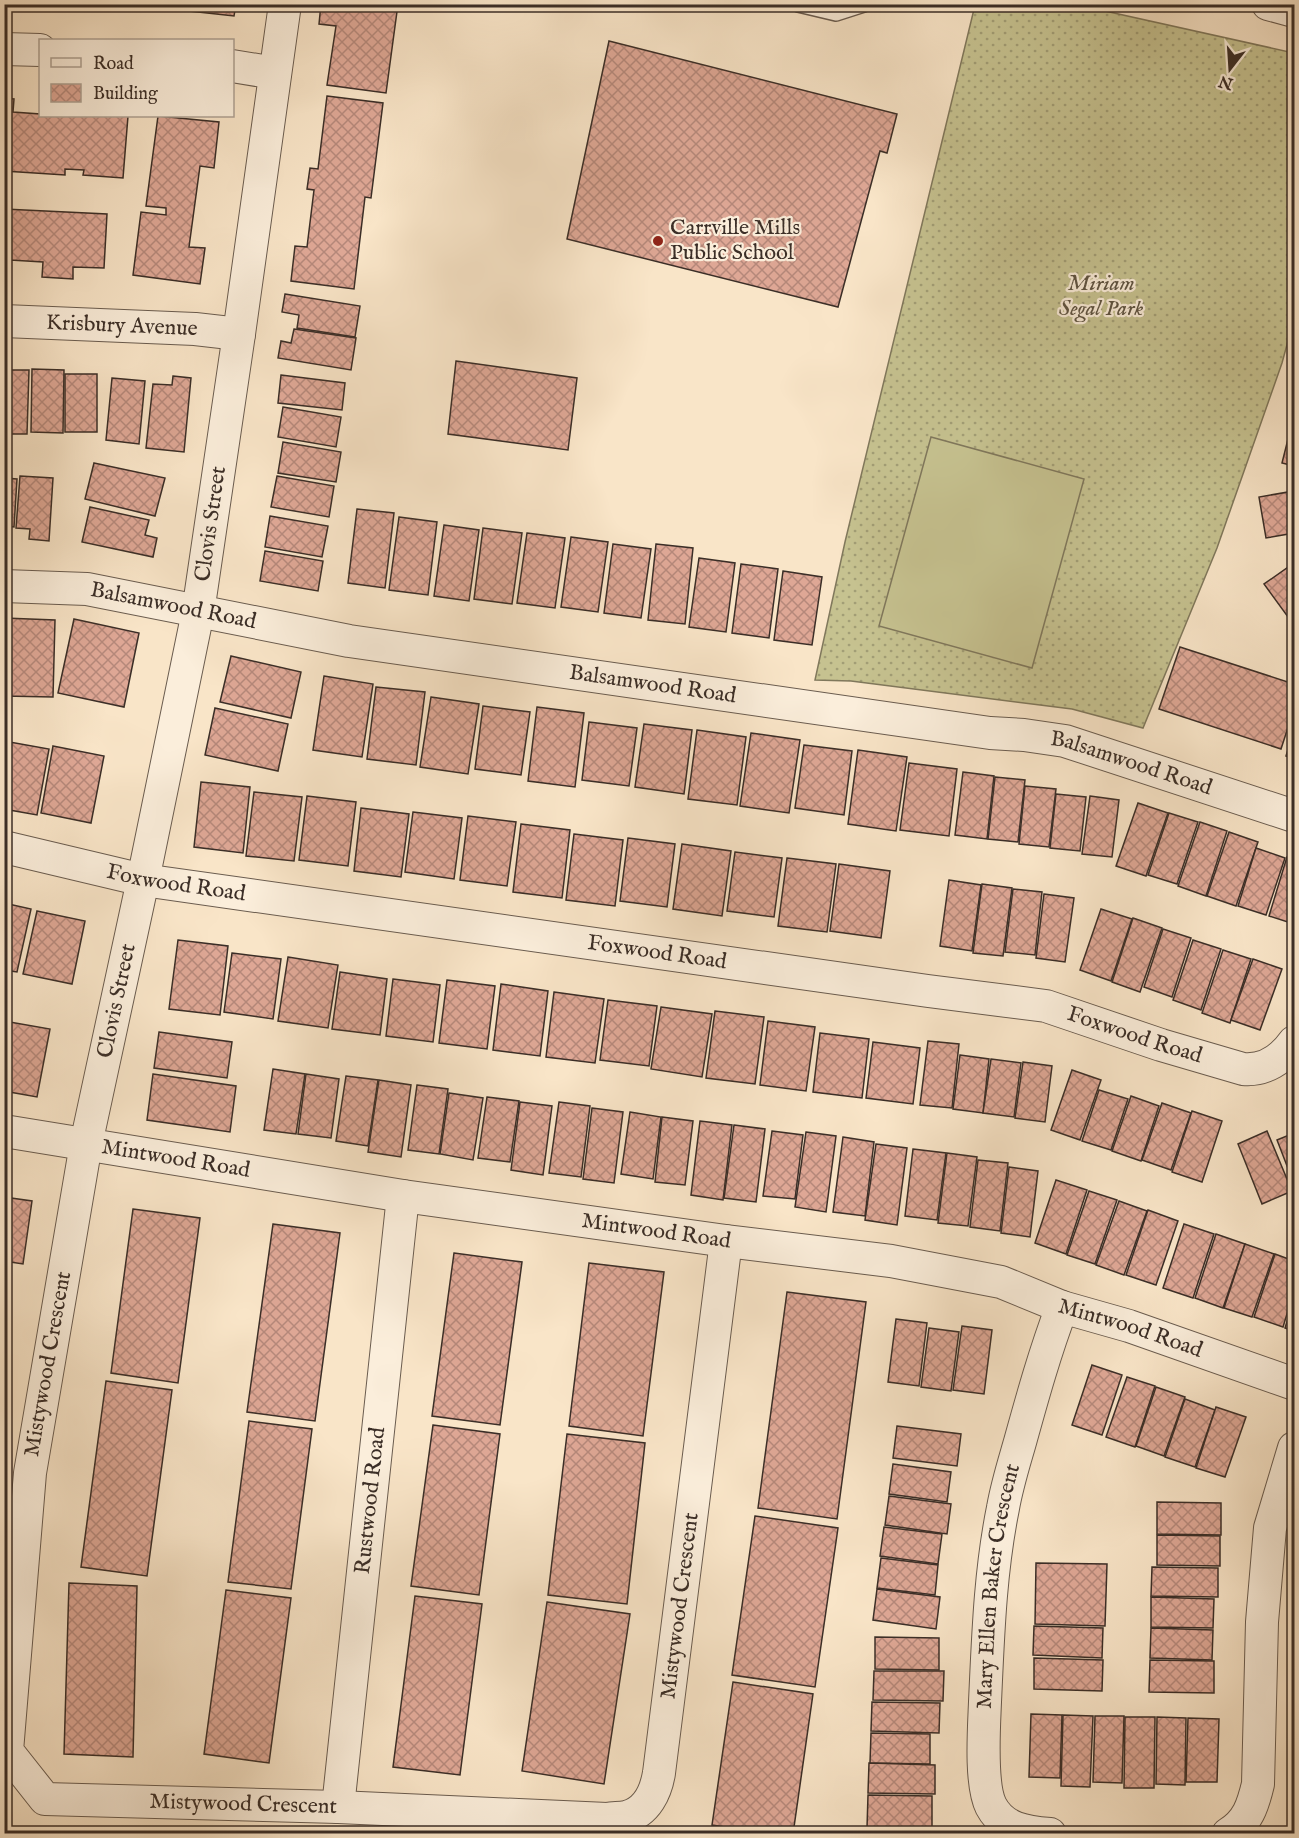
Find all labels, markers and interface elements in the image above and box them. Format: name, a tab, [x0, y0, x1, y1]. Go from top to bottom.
legend	[39, 39, 234, 117]
north arrow	[1200, 39, 1260, 99]
text: Road	[93, 53, 134, 76]
text: N	[1217, 70, 1237, 93]
text: Building	[93, 83, 158, 106]
place label: Carrville Mills Public School	[670, 214, 800, 267]
marker: Carrville Mills Public School	[651, 234, 665, 248]
park label: Miriam Segal Park	[1059, 270, 1143, 323]
street label: Krisbury Avenue	[46, 309, 198, 343]
street label: Clovis Street	[189, 464, 233, 583]
street label: Balsamwood Road	[88, 576, 259, 636]
street label: Balsamwood Road	[567, 659, 738, 710]
street label: Balsamwood Road	[1049, 725, 1216, 802]
street label: Foxwood Road	[104, 858, 248, 908]
street label: Foxwood Road	[586, 929, 729, 976]
street label: Clovis Street	[91, 941, 143, 1061]
street label: Foxwood Road	[1063, 1000, 1206, 1070]
street label: Mintwood Road	[99, 1133, 252, 1185]
street label: Mintwood Road	[580, 1207, 733, 1256]
street label: Mistywood Crescent	[18, 1269, 78, 1459]
street label: Mintwood Road	[1055, 1293, 1206, 1365]
street label: Rustwood Road	[349, 1426, 392, 1576]
street label: Mary Ellen Baker Crescent	[971, 1460, 1027, 1710]
street label: Mistywood Crescent	[654, 1511, 706, 1701]
street label: Mistywood Crescent	[149, 1788, 338, 1821]

